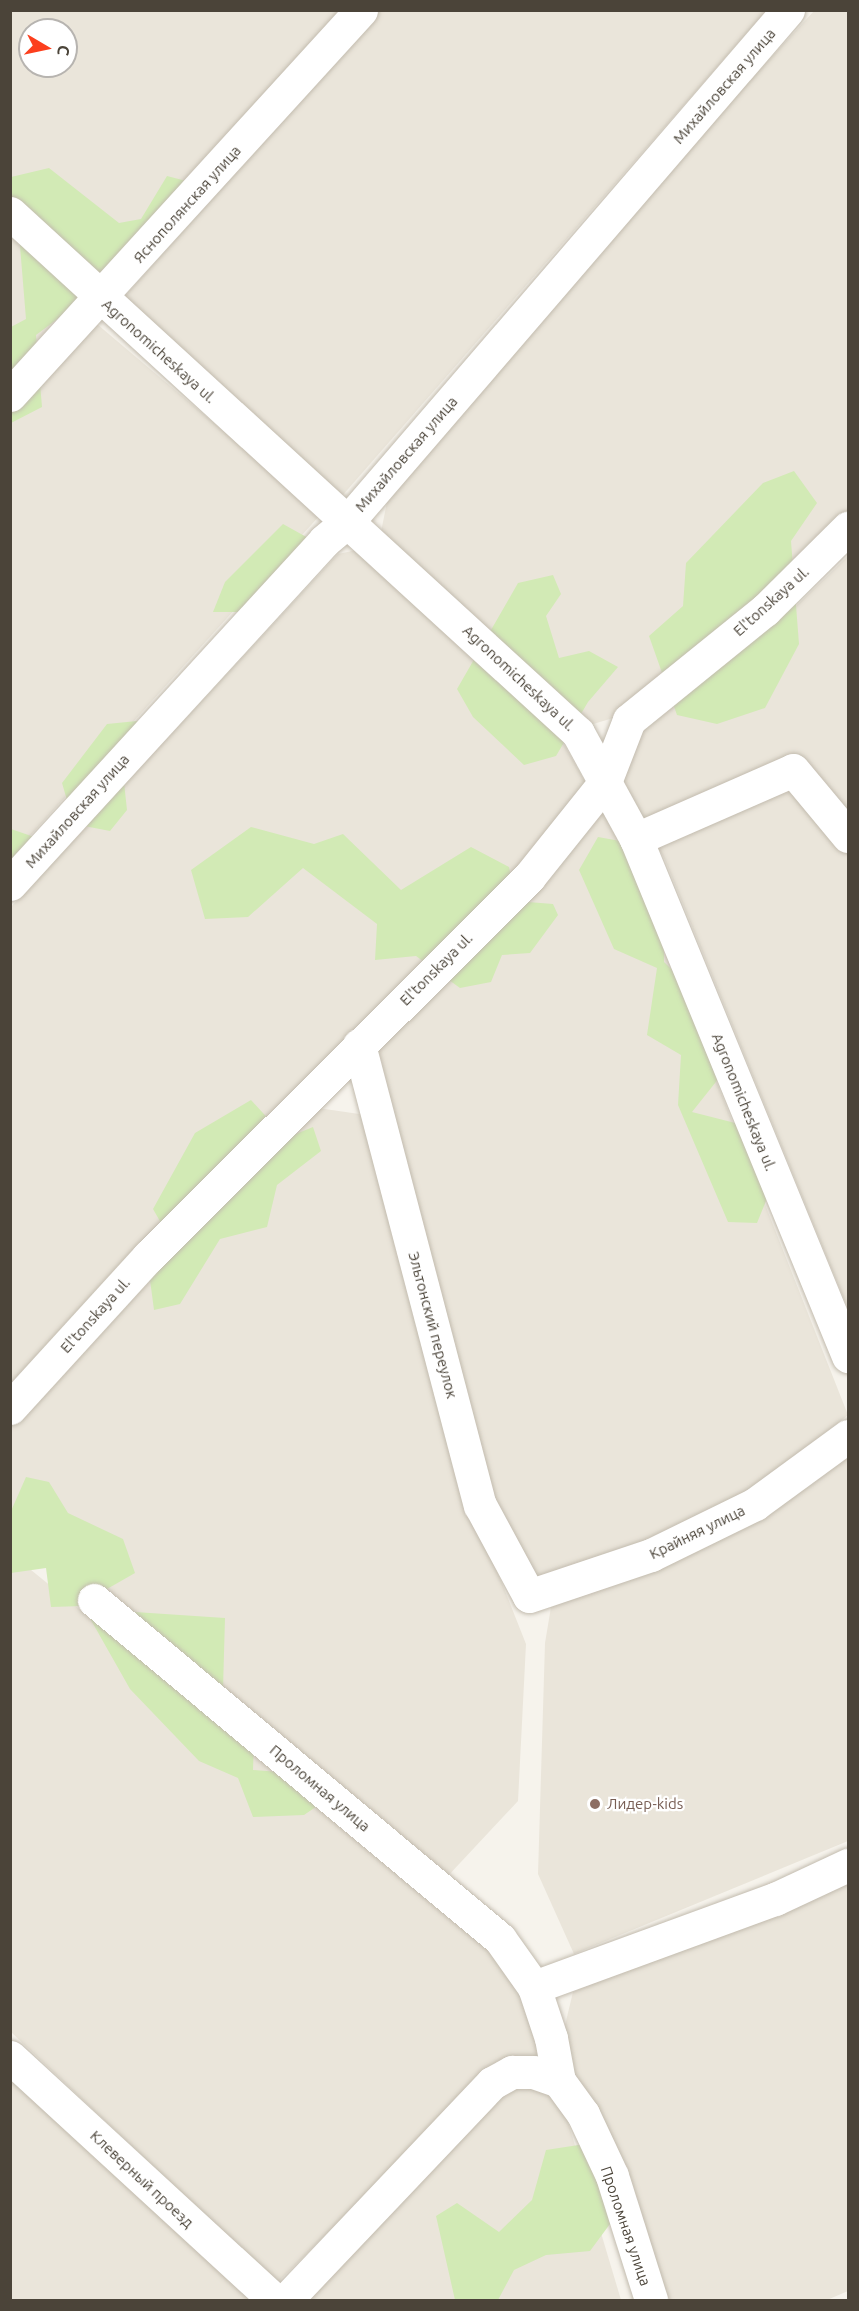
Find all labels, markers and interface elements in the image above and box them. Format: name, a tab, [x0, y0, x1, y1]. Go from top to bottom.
north arrow	[18, 18, 78, 78]
street label: Михайловская улица	[669, 25, 779, 147]
text: С	[54, 44, 73, 57]
street label: Яснополянская улица	[130, 142, 244, 266]
street label: Agronomicheskaya ul.	[98, 295, 220, 407]
street label: Михайловская улица	[351, 393, 461, 515]
street label: El'tonskaya ul.	[729, 562, 813, 640]
street label: Agronomicheskaya ul.	[459, 621, 579, 735]
street label: Михайловская улица	[21, 750, 133, 872]
street label: El'tonskaya ul.	[396, 929, 476, 1009]
street label: Agronomicheskaya ul.	[708, 1031, 780, 1173]
street label: Эльтонский переулок	[405, 1250, 461, 1400]
street label: El'tonskaya ul.	[56, 1273, 134, 1357]
street label: Крайняя улица	[646, 1501, 748, 1563]
street label: Проломная улица	[266, 1741, 374, 1835]
place label: Лидер-kids	[607, 1795, 683, 1813]
marker: Лидер-kids	[588, 1797, 602, 1811]
street label: Клеверный проезд	[87, 2127, 197, 2231]
street label: Проломная улица	[597, 2164, 655, 2288]

